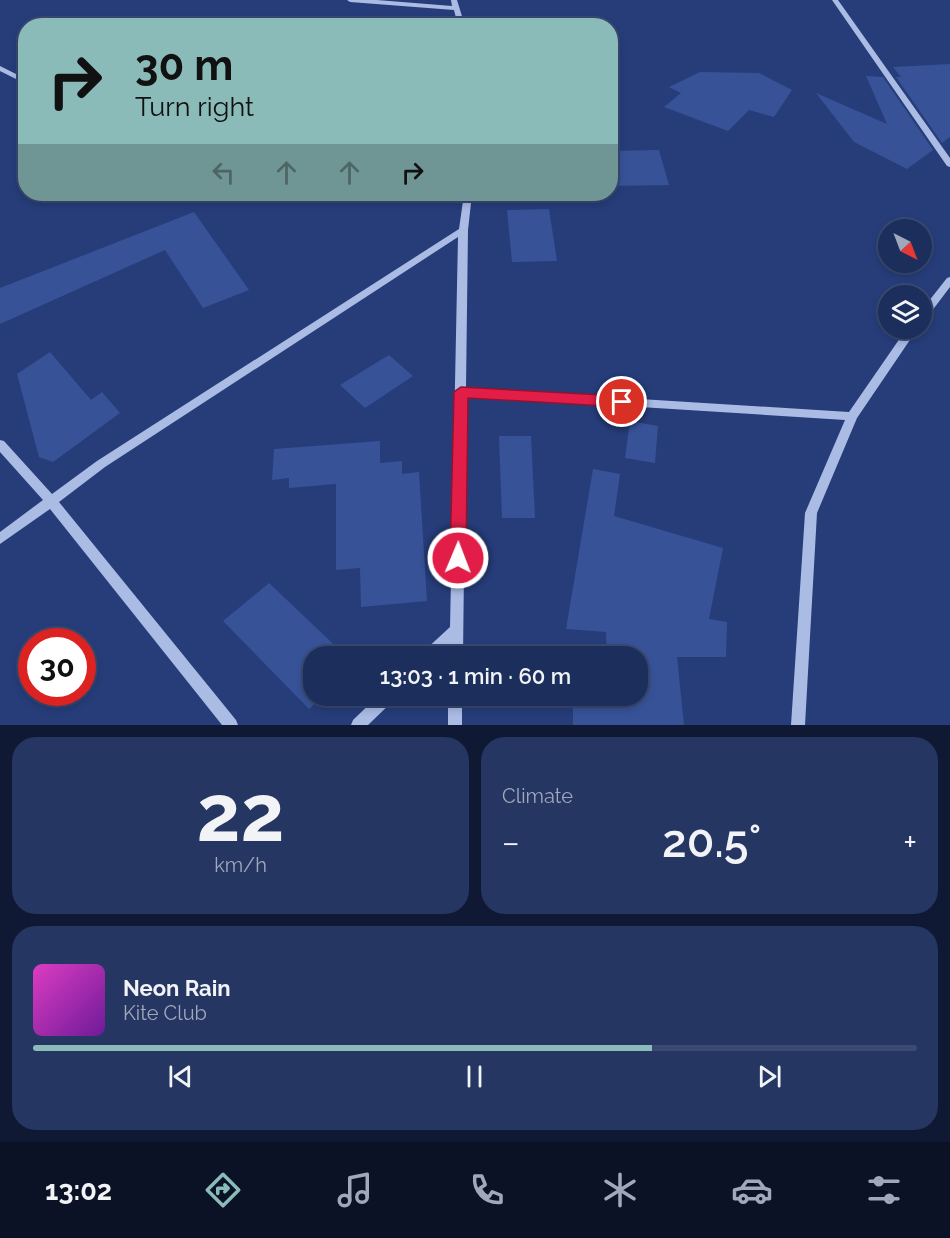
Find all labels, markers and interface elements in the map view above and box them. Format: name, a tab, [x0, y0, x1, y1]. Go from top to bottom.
text: 30 m	[135, 41, 233, 90]
icon: right	[36, 42, 114, 120]
text: Turn right	[135, 91, 254, 122]
icon: left	[207, 156, 240, 189]
icon: ahead	[270, 156, 303, 189]
icon: ahead	[333, 156, 366, 189]
icon: right	[396, 156, 429, 189]
north arrow	[878, 219, 932, 273]
map controls	[878, 219, 932, 339]
button: layers	[878, 285, 932, 339]
pin	[596, 376, 647, 427]
icon: arrive	[605, 385, 638, 418]
position arrow	[426, 526, 490, 590]
speed limit sign: 30	[18, 628, 96, 706]
text: 13:03 · 1 min · 60 m	[380, 663, 571, 689]
text: 22	[197, 768, 284, 859]
text: Climate	[502, 784, 573, 808]
text: 20.5°	[662, 815, 761, 868]
text: −	[502, 823, 520, 862]
text: +	[903, 823, 917, 862]
text: km/h	[214, 853, 267, 877]
text: Neon Rain	[123, 975, 231, 1001]
text: Kite Club	[123, 1001, 207, 1025]
icon: previous	[164, 1060, 197, 1093]
icon: pause	[458, 1060, 491, 1093]
icon: next	[753, 1060, 786, 1093]
icon: directions	[202, 1169, 244, 1211]
icon: music	[334, 1169, 376, 1211]
icon: phone	[466, 1169, 508, 1211]
icon: climate	[599, 1169, 641, 1211]
icon: car	[731, 1169, 773, 1211]
icon: filters	[863, 1169, 905, 1211]
text: 13:02	[45, 1175, 112, 1206]

